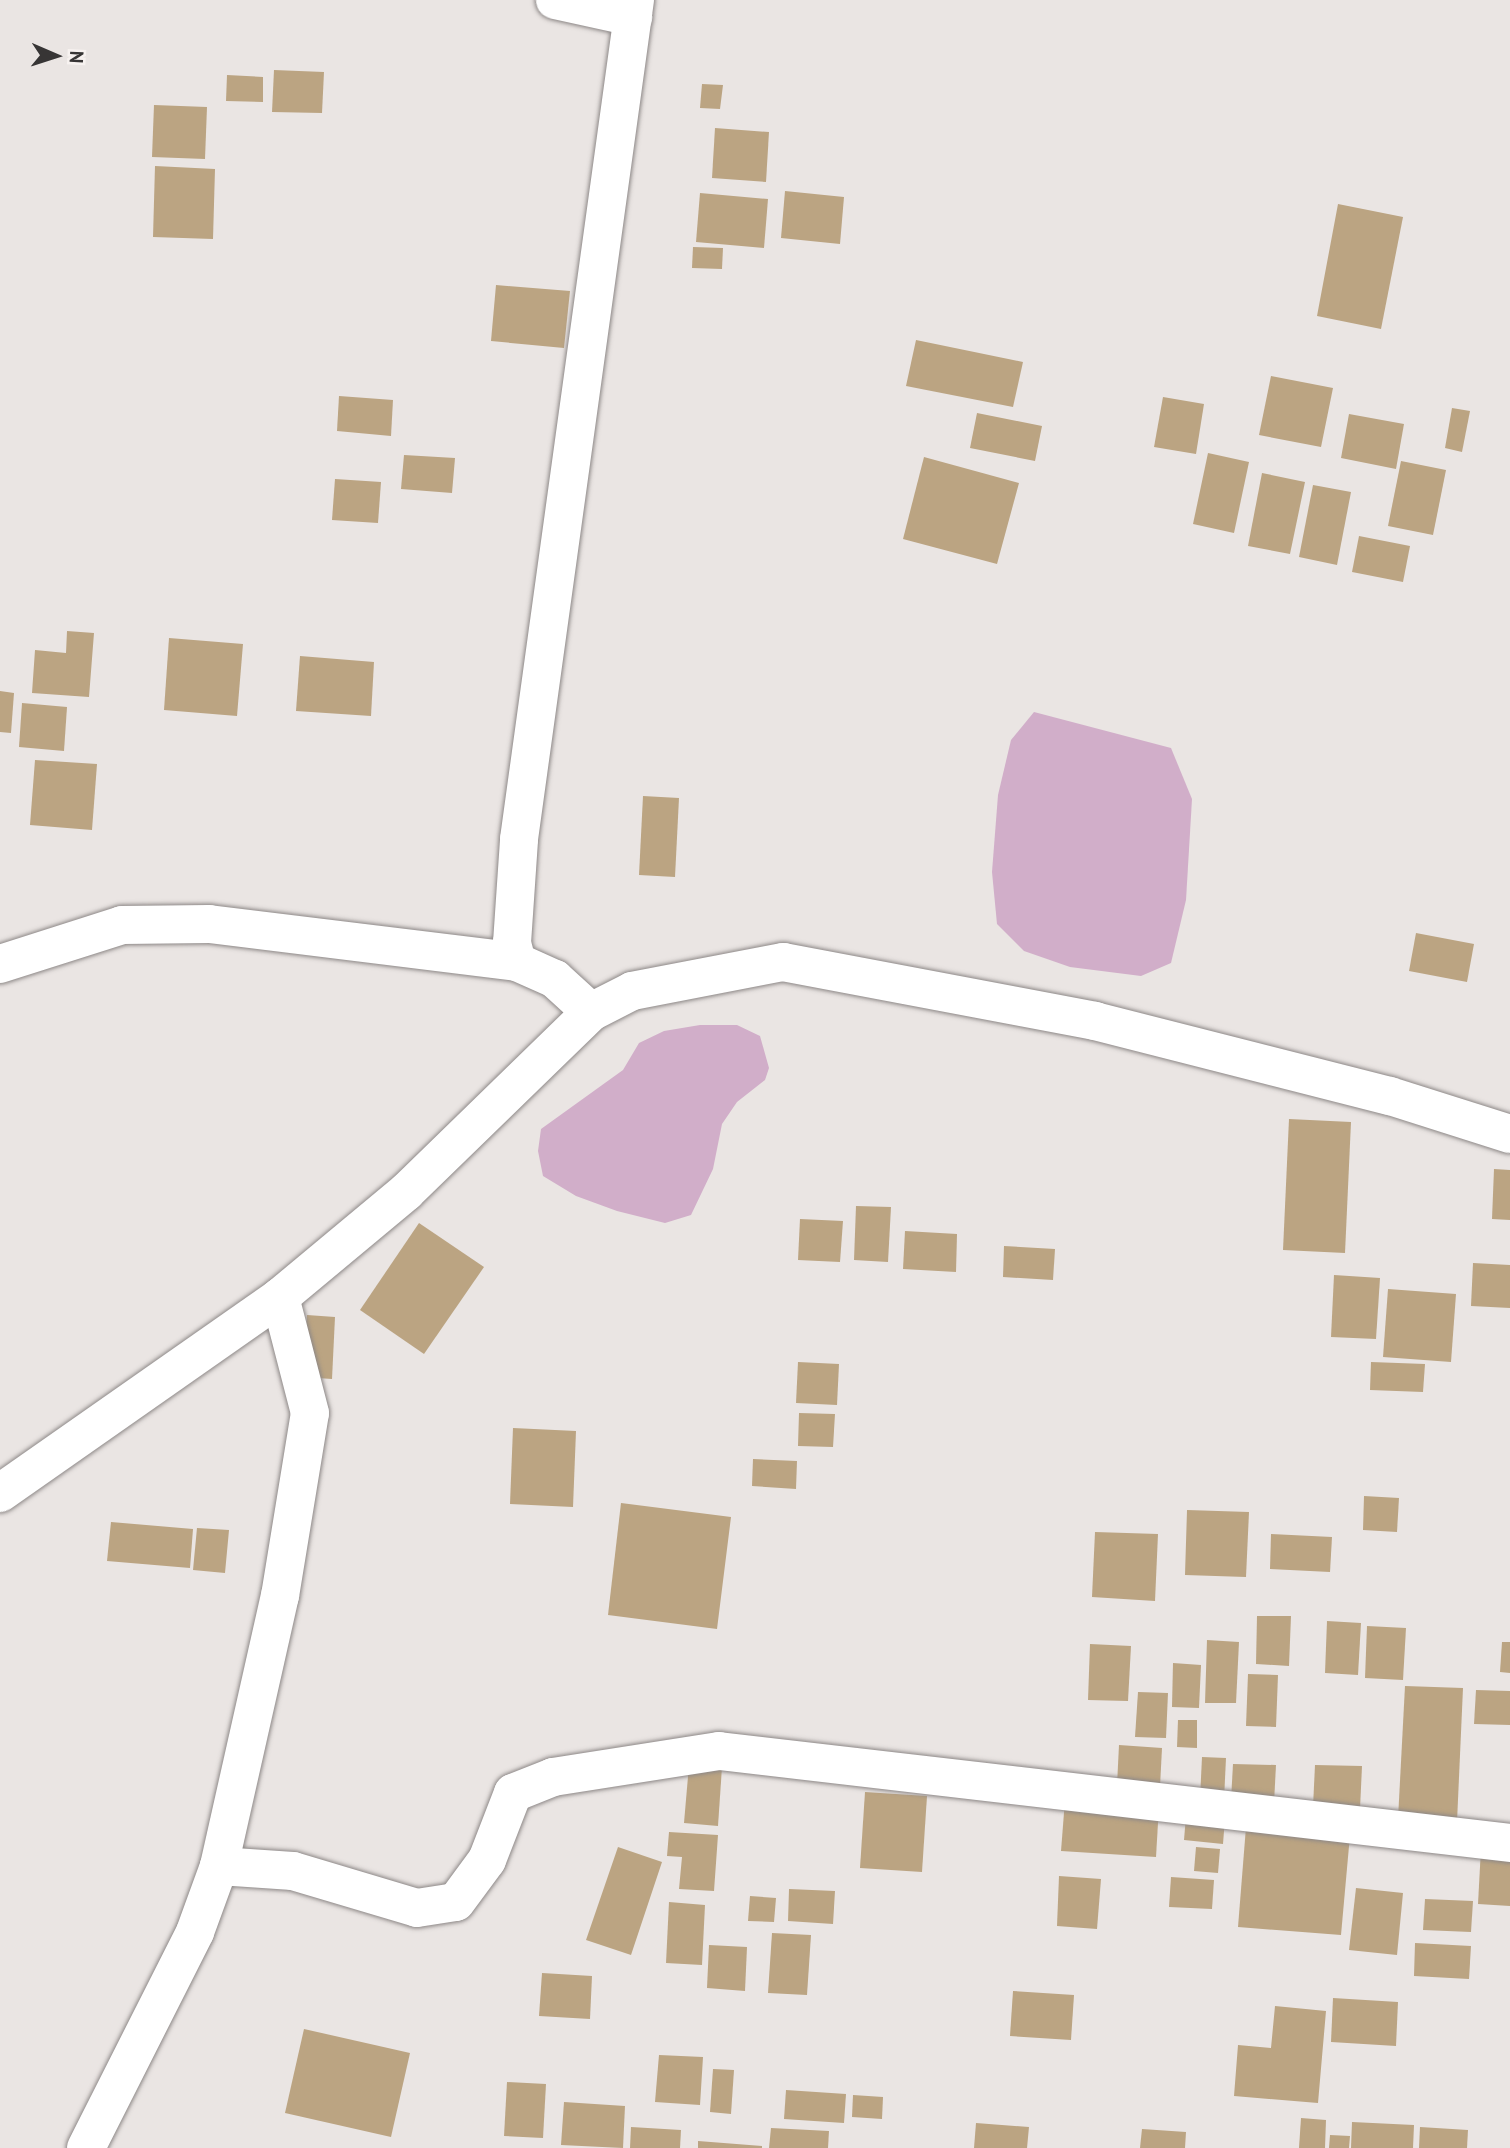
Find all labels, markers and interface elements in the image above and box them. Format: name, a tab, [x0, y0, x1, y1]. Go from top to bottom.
north arrow	[21, 21, 91, 91]
text: N	[65, 50, 89, 64]

